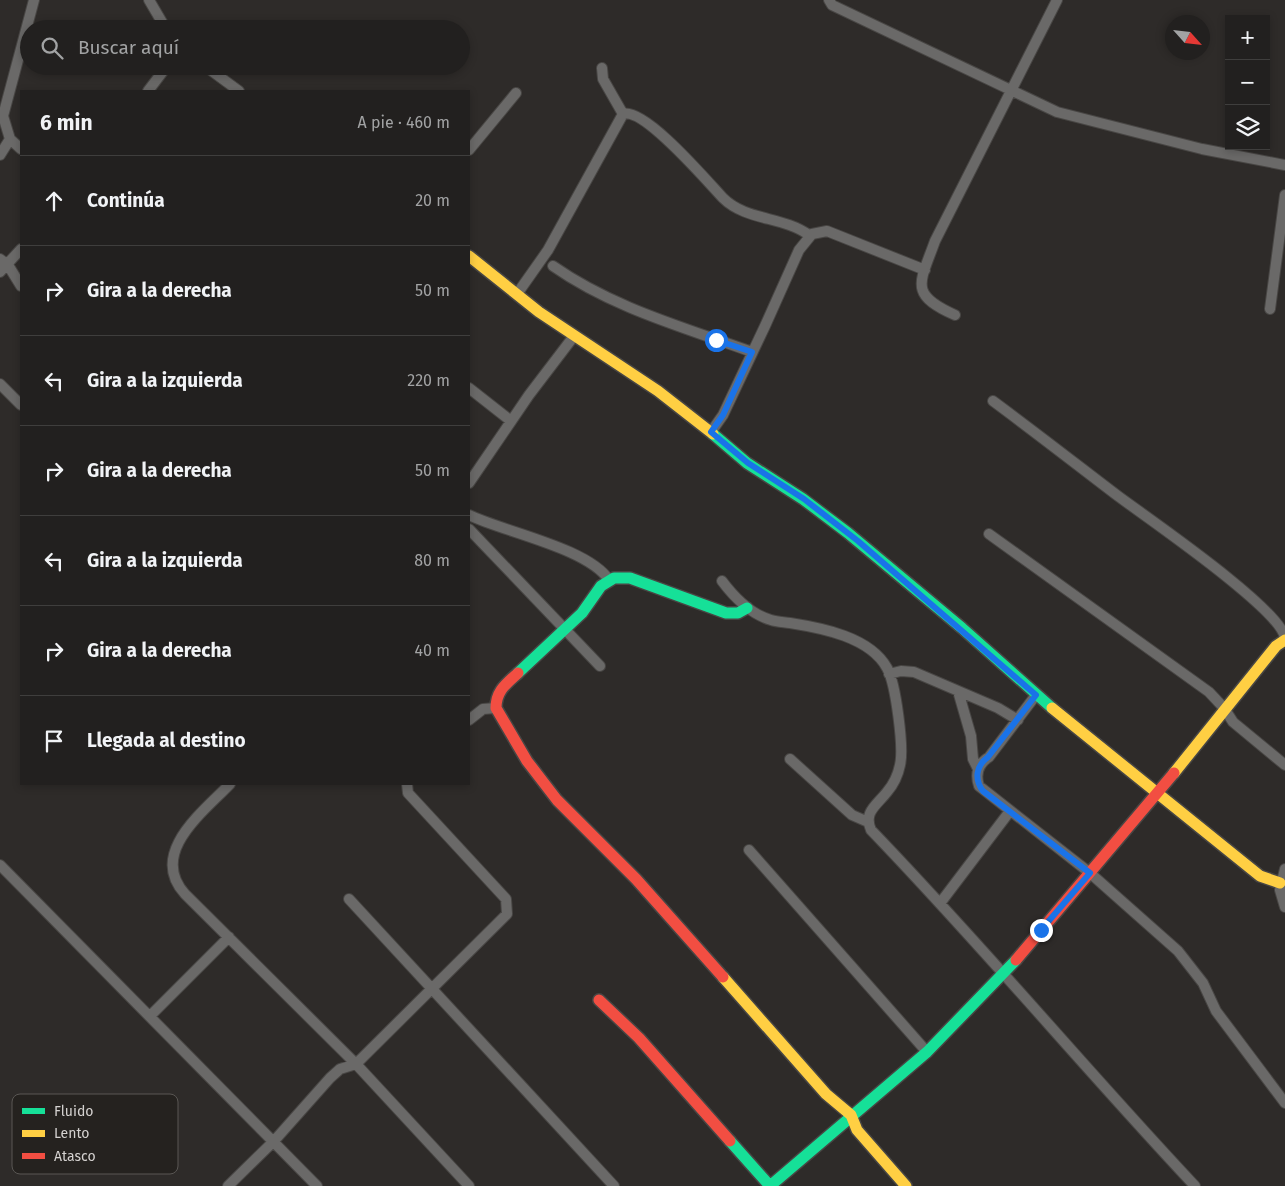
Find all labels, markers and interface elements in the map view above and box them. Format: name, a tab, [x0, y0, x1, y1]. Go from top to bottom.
north arrow	[1165, 15, 1210, 60]
map controls	[1225, 15, 1270, 150]
button: +	[1225, 15, 1270, 60]
search box	[20, 20, 470, 75]
icon: search	[38, 34, 66, 62]
text: Buscar aquí	[78, 36, 179, 59]
button: −	[1225, 60, 1270, 105]
button: layers	[1225, 105, 1270, 150]
text: 6 min	[40, 110, 93, 136]
text: A pie · 460 m	[358, 113, 450, 132]
icon: ahead	[40, 187, 68, 215]
text: Continúa	[87, 189, 165, 212]
text: 20 m	[415, 191, 450, 210]
icon: right	[40, 277, 68, 305]
text: Gira a la derecha	[87, 279, 232, 302]
text: 50 m	[415, 281, 450, 300]
route start	[705, 329, 728, 352]
icon: left	[40, 367, 68, 395]
text: Gira a la izquierda	[87, 369, 243, 392]
text: 220 m	[407, 371, 450, 390]
icon: right	[40, 457, 68, 485]
text: Gira a la derecha	[87, 459, 232, 482]
text: 50 m	[415, 461, 450, 480]
icon: left	[40, 547, 68, 575]
text: Gira a la izquierda	[87, 549, 243, 572]
text: 80 m	[414, 551, 450, 570]
icon: right	[40, 637, 68, 665]
text: Gira a la derecha	[87, 639, 232, 662]
text: 40 m	[415, 641, 450, 660]
icon: arrive	[40, 727, 68, 755]
text: Llegada al destino	[87, 729, 246, 752]
route end	[1030, 919, 1053, 942]
legend	[12, 1094, 178, 1174]
text: Fluido	[54, 1103, 93, 1120]
text: Lento	[54, 1125, 89, 1142]
text: Atasco	[54, 1148, 96, 1165]

